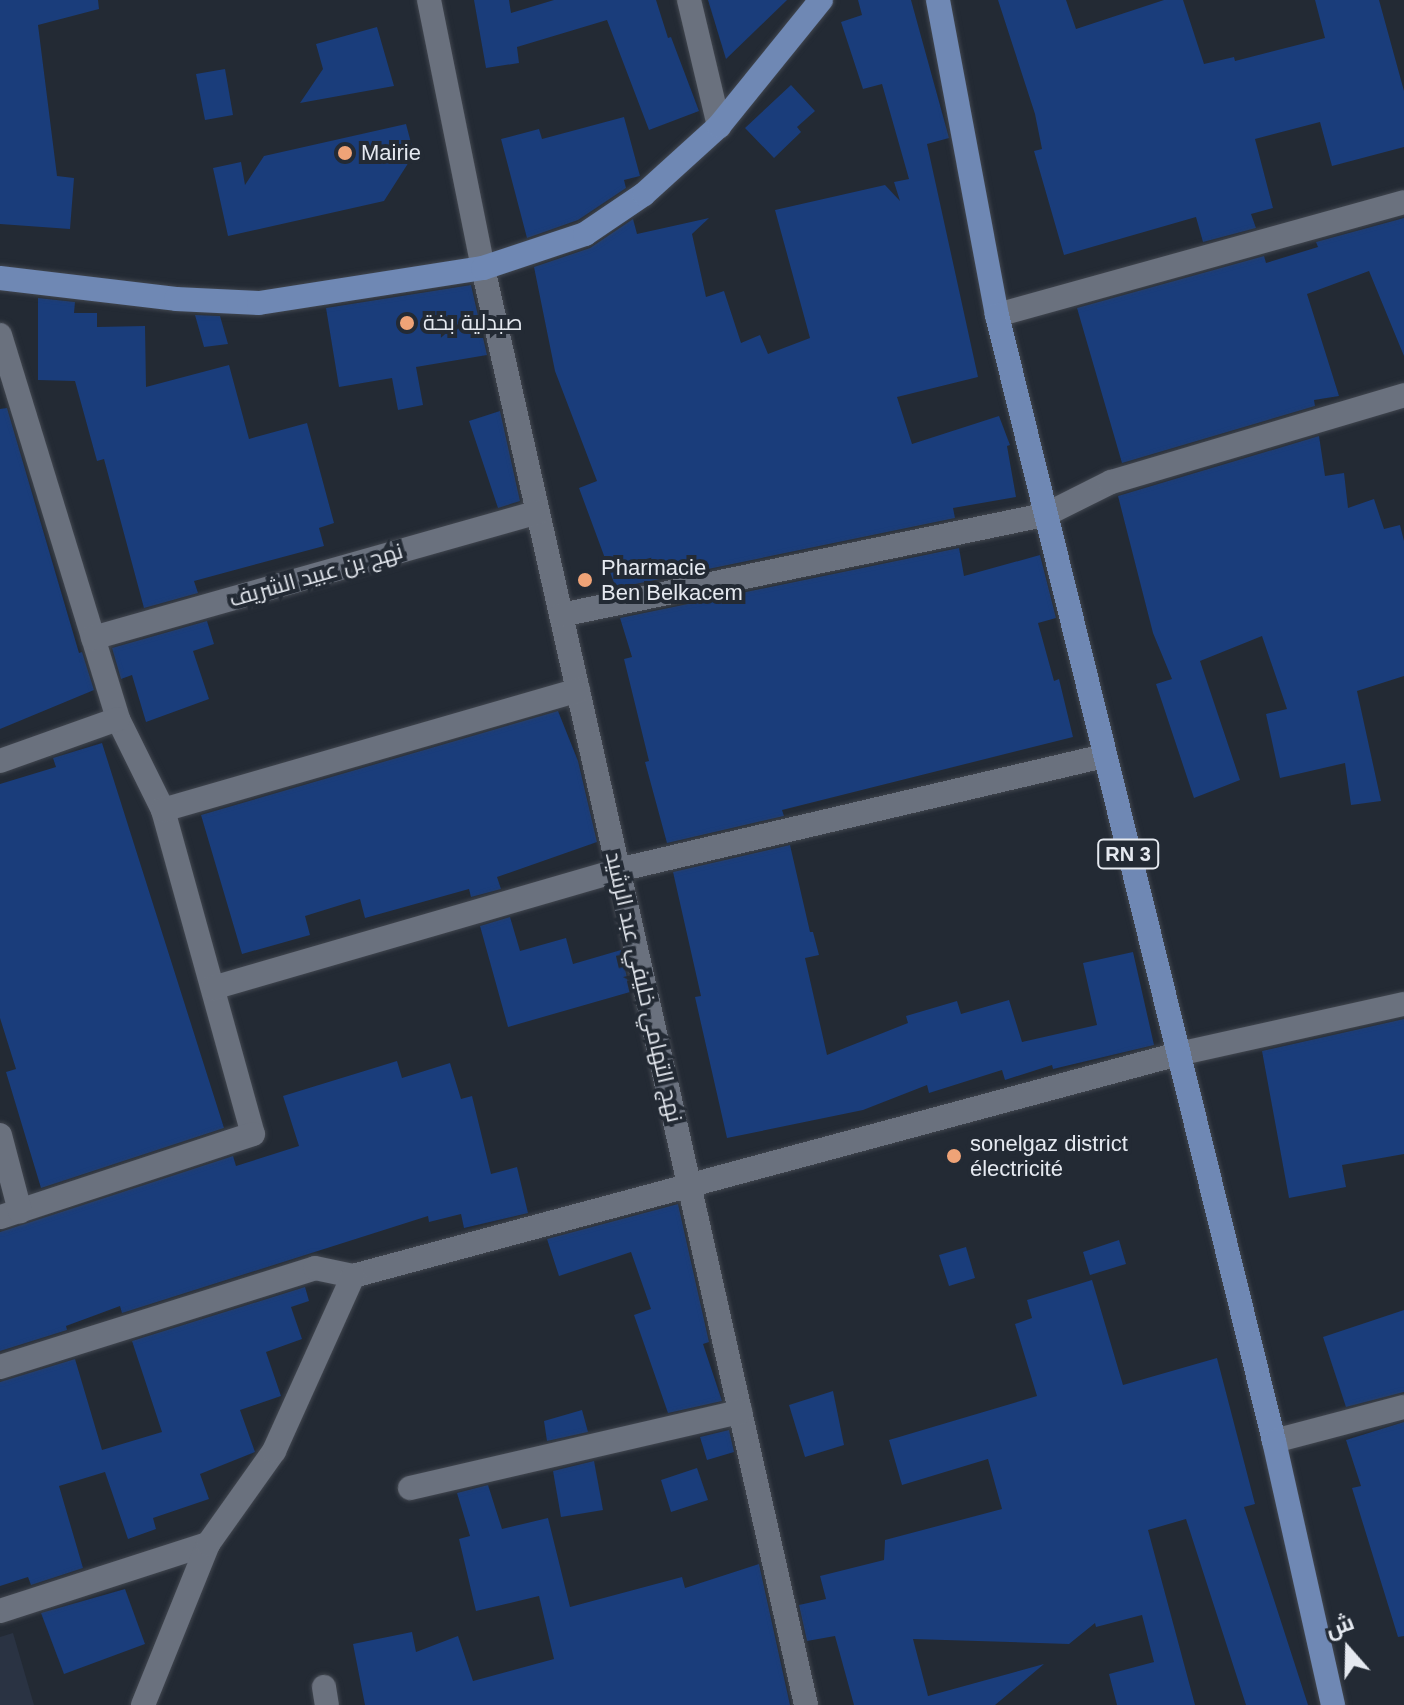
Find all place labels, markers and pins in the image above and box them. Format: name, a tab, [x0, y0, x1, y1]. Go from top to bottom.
place label: Mairie	[361, 140, 421, 166]
marker: Mairie	[336, 144, 354, 162]
place label: صبدلية بخة	[423, 310, 522, 336]
marker: صبدلية بخة	[398, 314, 416, 332]
place label: Pharmacie Ben Belkacem	[601, 554, 743, 606]
marker: Pharmacie Ben Belkacem	[576, 571, 594, 589]
place label: sonelgaz district électricité	[970, 1130, 1128, 1182]
marker: sonelgaz district électricité	[945, 1147, 963, 1165]

